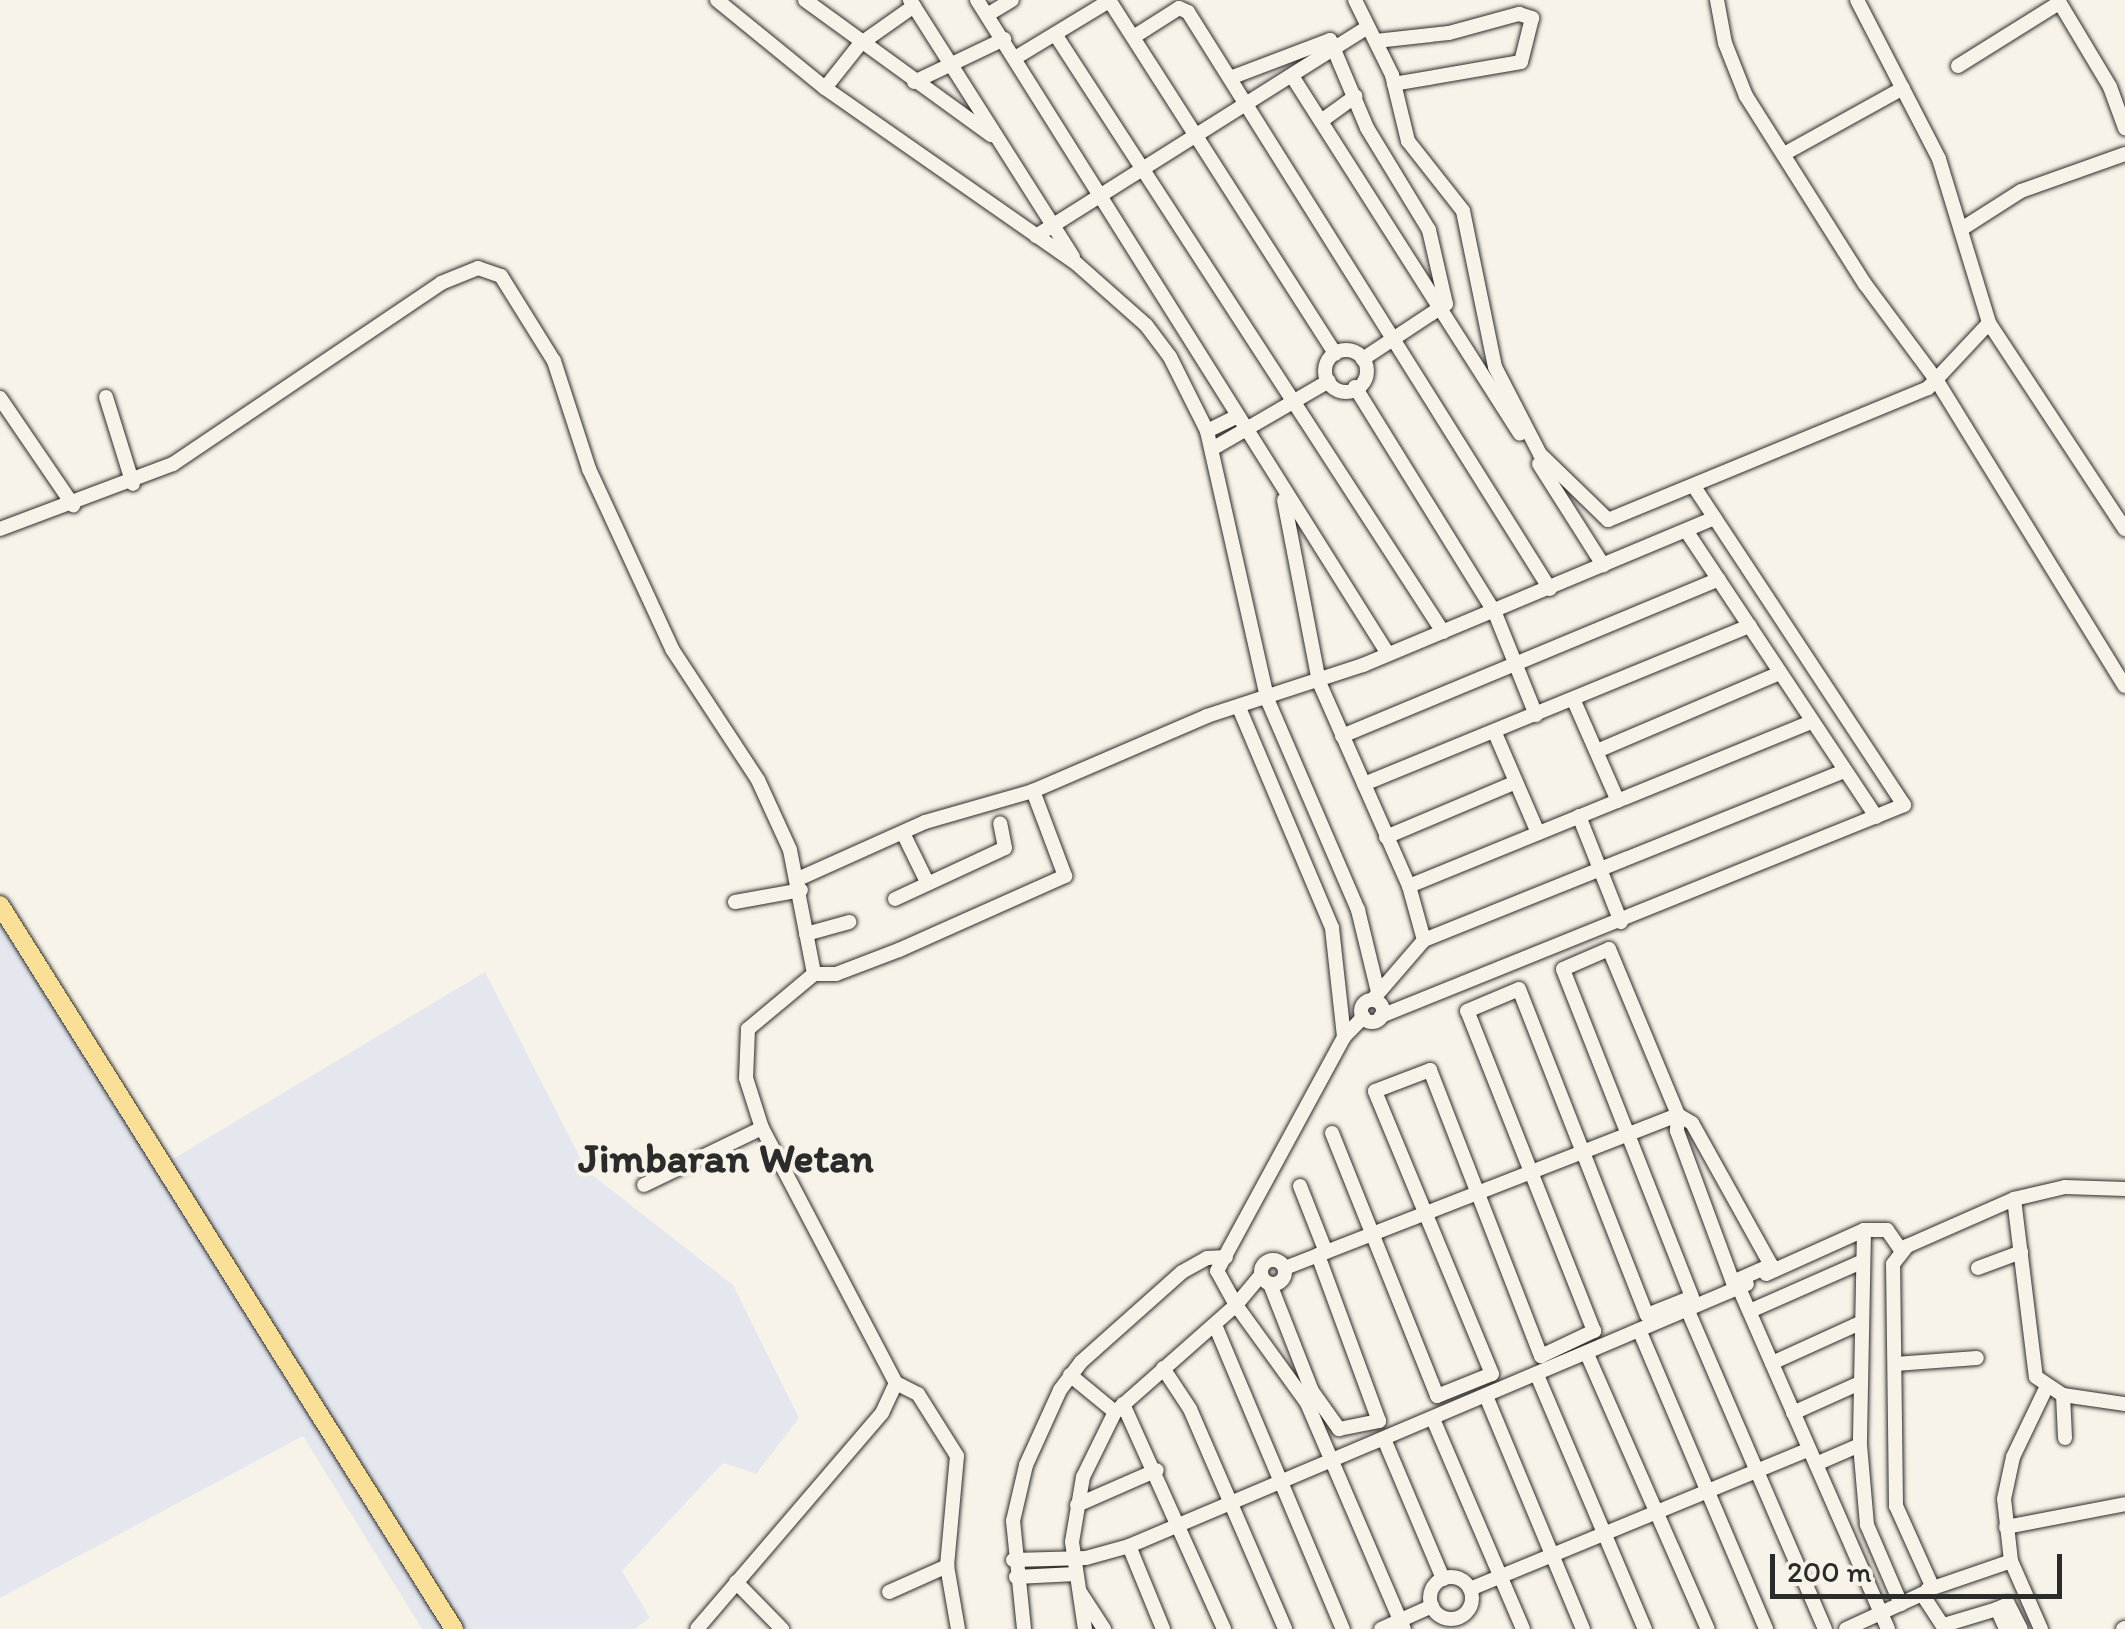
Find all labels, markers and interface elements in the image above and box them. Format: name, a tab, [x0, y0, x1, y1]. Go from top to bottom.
district label: Jimbaran Wetan	[579, 1133, 873, 1183]
scale bar	[1775, 1534, 2068, 1596]
text: 200 m	[1787, 1553, 1872, 1590]

